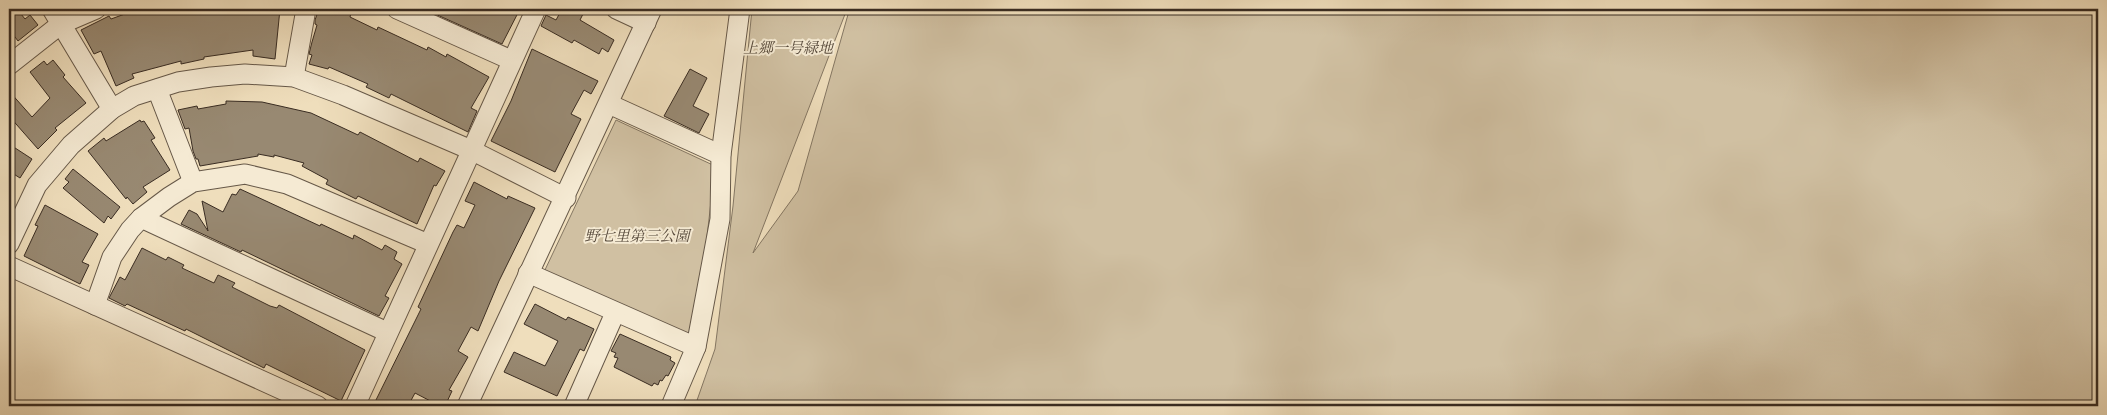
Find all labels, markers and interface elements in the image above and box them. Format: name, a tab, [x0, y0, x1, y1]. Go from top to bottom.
park label: 上郷一号緑地	[743, 39, 835, 60]
park label: 野七里第三公園	[584, 227, 692, 248]

